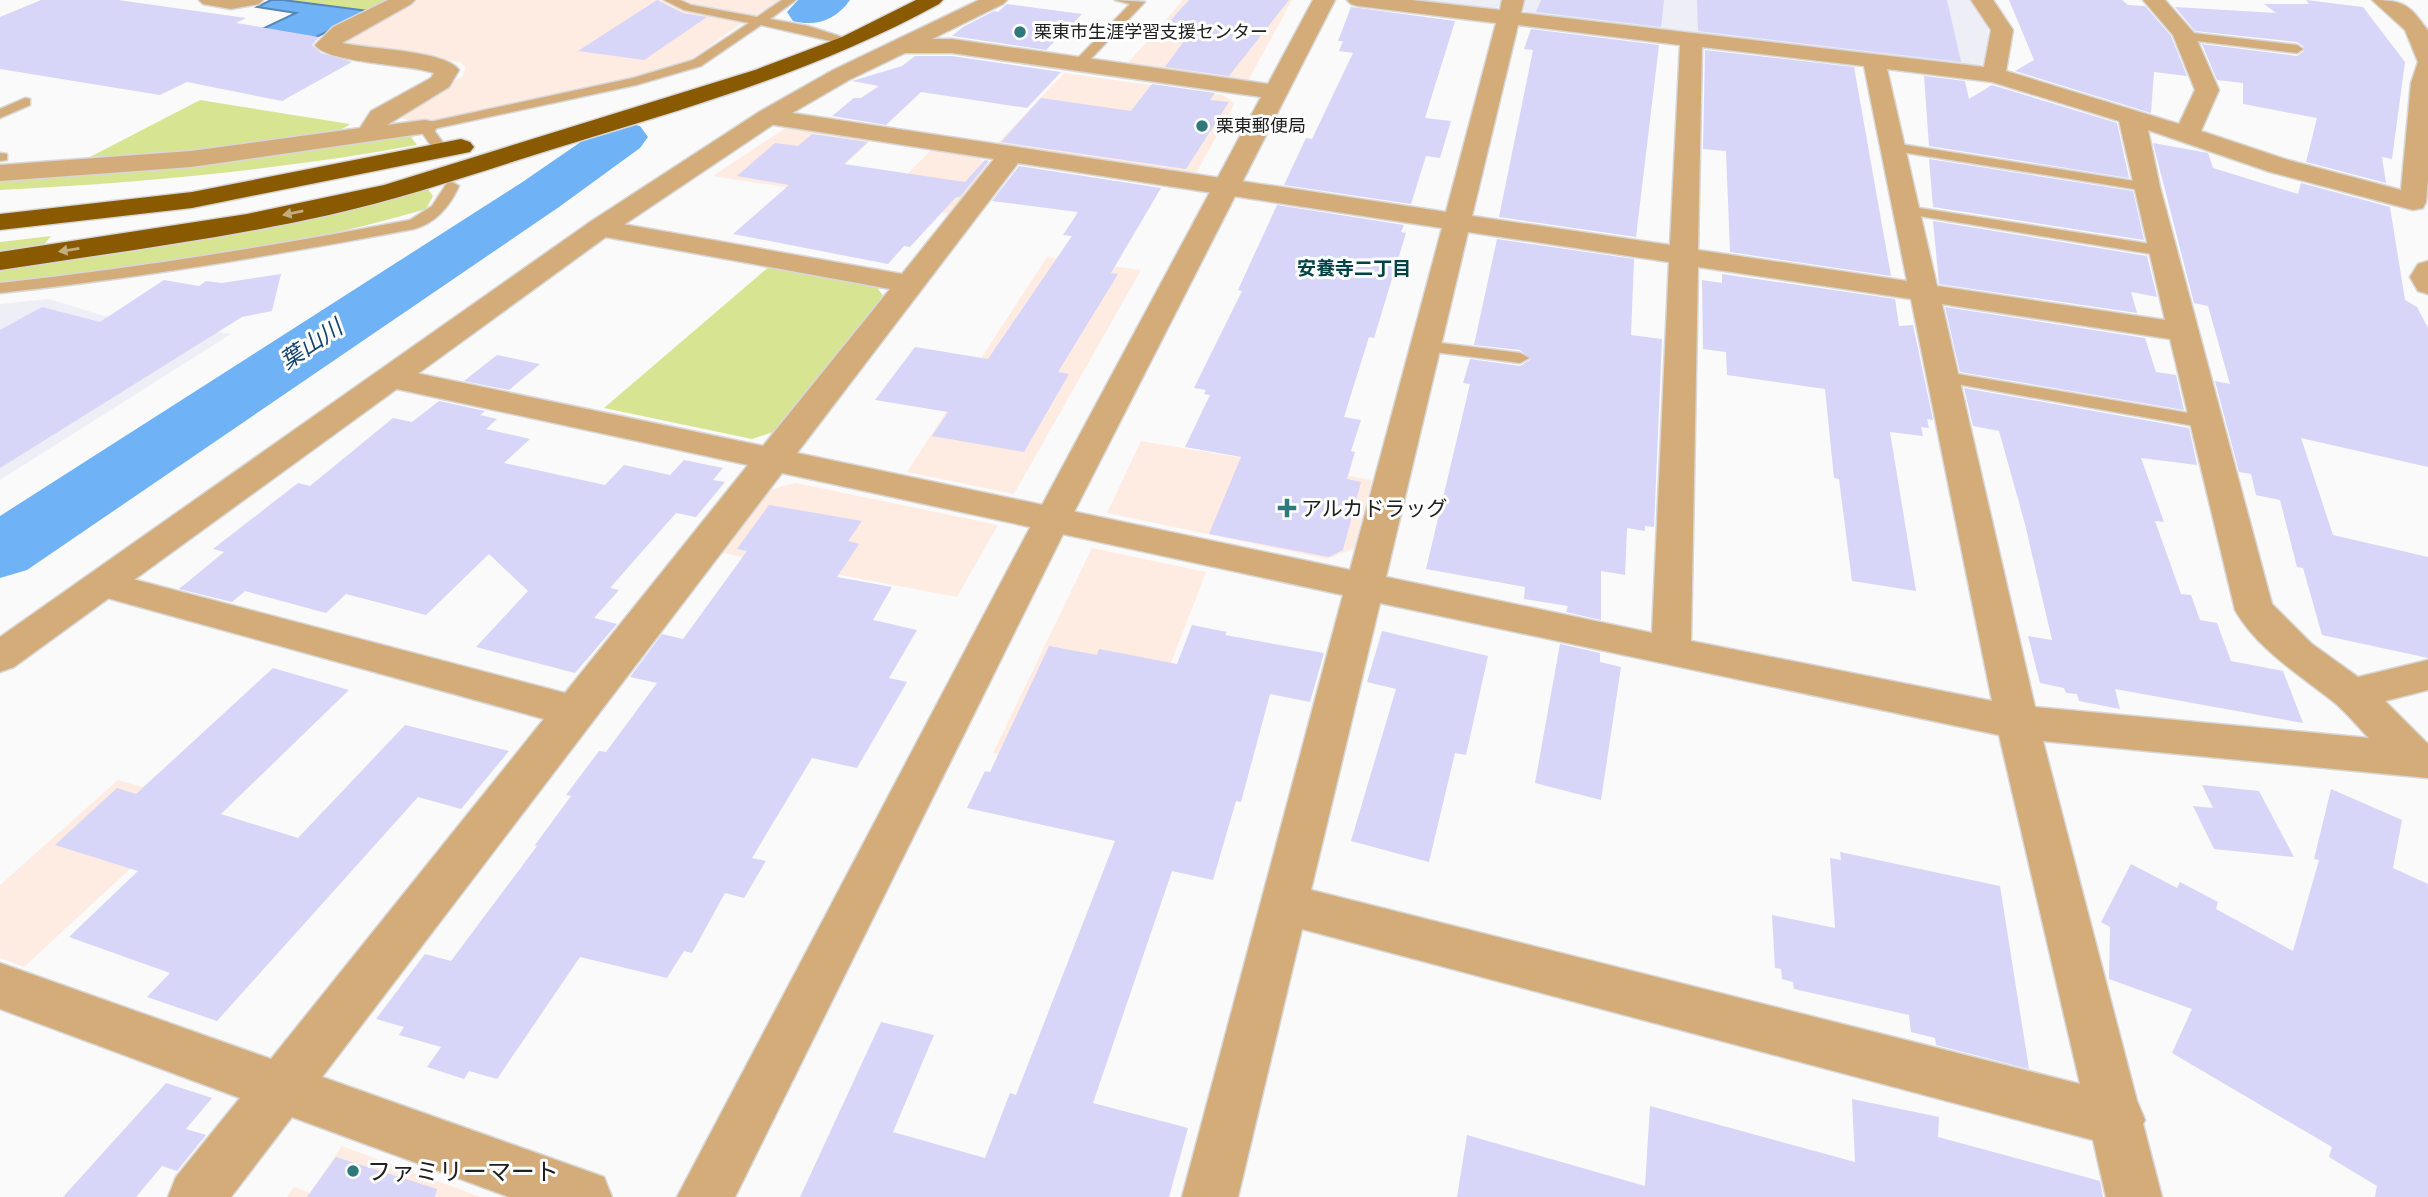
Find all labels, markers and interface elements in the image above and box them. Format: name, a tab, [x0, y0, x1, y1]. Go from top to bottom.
place label: 栗東市生涯学習支援センター	[1034, 21, 1268, 43]
marker: 栗東市生涯学習支援センター	[1012, 24, 1028, 40]
place label: 栗東郵便局	[1216, 115, 1306, 137]
marker: 栗東郵便局	[1194, 118, 1210, 134]
one-way arrow	[282, 208, 304, 219]
one-way arrow	[57, 245, 79, 256]
district label: 安養寺二丁目	[1297, 257, 1411, 280]
water label: 葉山川	[275, 311, 350, 375]
place label: アルカドラッグ	[1301, 496, 1447, 521]
marker: アルカドラッグ	[1279, 500, 1295, 516]
place label: ファミリーマート	[367, 1157, 559, 1186]
marker: ファミリーマート	[345, 1163, 361, 1179]

